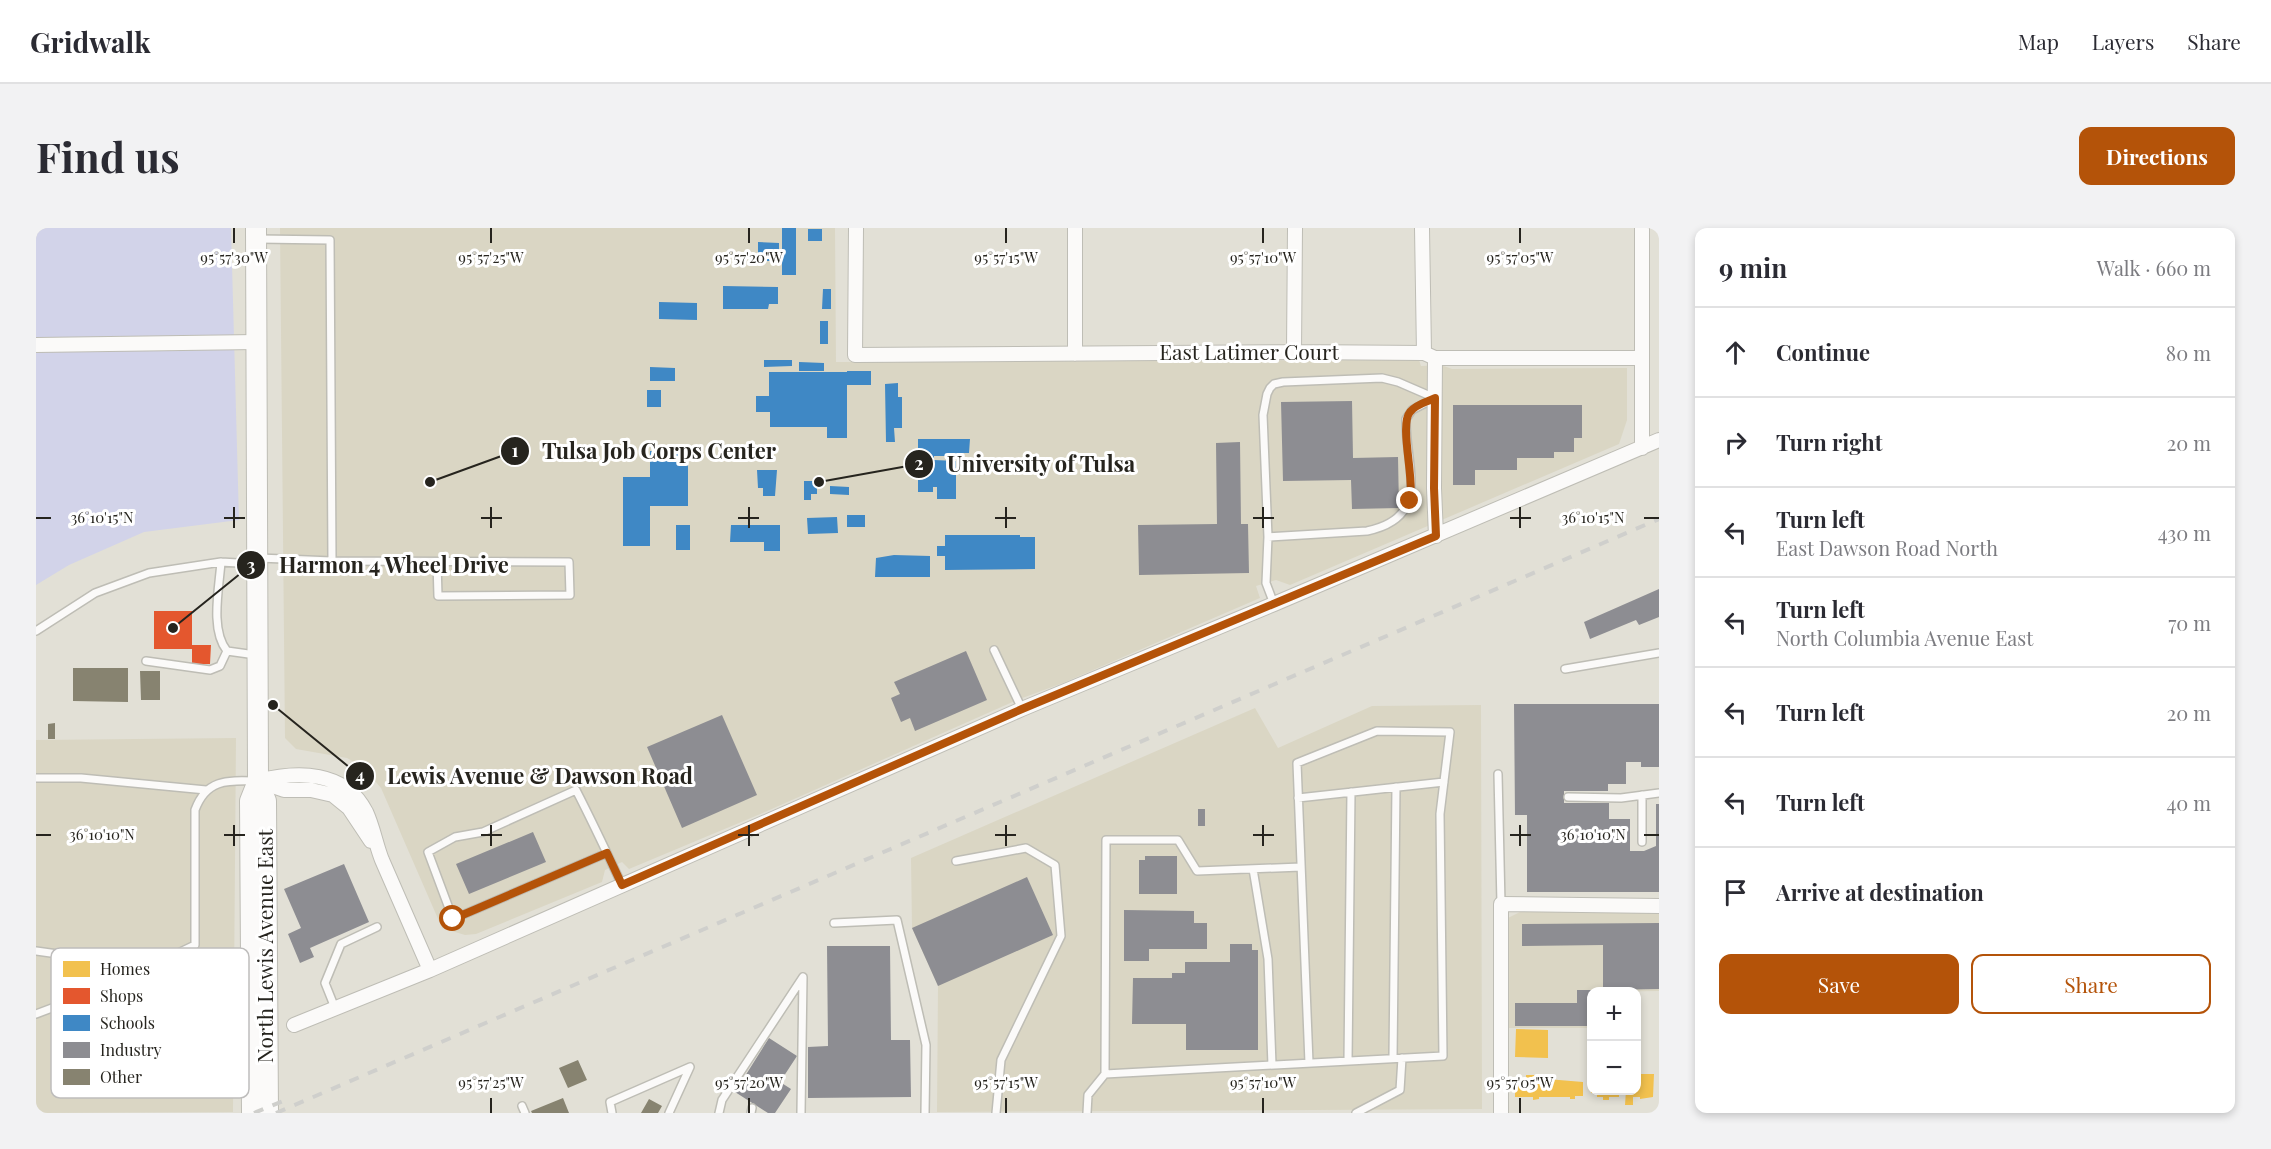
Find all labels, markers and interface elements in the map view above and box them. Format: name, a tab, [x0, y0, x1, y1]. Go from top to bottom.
text: Gridwalk	[30, 23, 151, 60]
text: Map	[2018, 27, 2059, 55]
text: Layers	[2092, 27, 2154, 55]
text: Share	[2187, 27, 2241, 55]
button: Directions	[2079, 127, 2235, 185]
text: Find us	[36, 128, 180, 184]
text: 95°57'30"W	[200, 247, 268, 267]
text: 95°57'25"W	[458, 247, 524, 267]
text: 95°57'20"W	[715, 247, 783, 267]
text: 95°57'15"W	[974, 247, 1038, 267]
text: 95°57'10"W	[1230, 247, 1297, 267]
text: 95°57'05"W	[1487, 247, 1554, 267]
text: 9 min	[1719, 250, 1787, 285]
text: Walk · 660 m	[2097, 254, 2211, 281]
icon: ahead	[1719, 336, 1752, 369]
street label: East Latimer Court	[1159, 337, 1339, 365]
text: Continue	[1776, 337, 1870, 367]
text: 80 m	[2166, 339, 2211, 366]
icon: right	[1719, 426, 1752, 459]
text: Turn right	[1776, 427, 1882, 457]
text: 20 m	[2167, 429, 2211, 456]
callout: Tulsa Job Corps Center	[500, 431, 788, 471]
text: Tulsa Job Corps Center	[542, 435, 777, 465]
text: 1	[512, 438, 519, 462]
callout: University of Tulsa	[904, 444, 1148, 484]
text: University of Tulsa	[947, 448, 1136, 478]
text: 2	[914, 451, 924, 475]
route end	[1396, 487, 1422, 513]
text: Turn left	[1776, 504, 1865, 534]
text: 36°10'15"N	[70, 507, 134, 527]
text: 36°10'15"N	[1561, 507, 1625, 527]
icon: left	[1719, 516, 1752, 549]
text: 430 m	[2158, 519, 2211, 546]
text: East Dawson Road North	[1776, 534, 1998, 561]
callout: Harmon 4 Wheel Drive	[236, 545, 522, 585]
text: Harmon 4 Wheel Drive	[279, 549, 509, 579]
text: 3	[247, 553, 256, 577]
text: Turn left	[1776, 594, 1865, 624]
icon: left	[1719, 606, 1752, 639]
text: 70 m	[2168, 609, 2211, 636]
text: North Columbia Avenue East	[1776, 624, 2033, 651]
icon: left	[1719, 696, 1752, 729]
text: Turn left	[1776, 697, 1865, 727]
text: 20 m	[2167, 699, 2211, 726]
callout: Lewis Avenue & Dawson Road	[345, 756, 706, 796]
text: Lewis Avenue & Dawson Road	[387, 760, 693, 790]
text: 4	[355, 763, 365, 787]
icon: left	[1719, 786, 1752, 819]
text: Turn left	[1776, 787, 1865, 817]
text: 40 m	[2166, 789, 2211, 816]
text: 36°10'10"N	[69, 824, 135, 844]
text: 36°10'10"N	[1560, 824, 1626, 844]
street label: North Lewis Avenue East	[250, 828, 278, 1063]
icon: arrive	[1719, 876, 1752, 909]
text: Arrive at destination	[1776, 877, 1984, 907]
route start	[439, 905, 465, 931]
legend	[51, 948, 249, 1098]
button: Save	[1719, 954, 1959, 1014]
button: Share	[1971, 954, 2211, 1014]
text: Homes	[100, 958, 150, 979]
text: Shops	[100, 985, 143, 1006]
map controls	[1587, 987, 1641, 1095]
button: +	[1587, 987, 1641, 1041]
text: Schools	[100, 1012, 155, 1033]
text: Industry	[100, 1039, 162, 1060]
button: −	[1587, 1041, 1641, 1095]
text: Other	[100, 1066, 142, 1087]
text: 95°57'25"W	[458, 1072, 524, 1092]
text: 95°57'20"W	[715, 1072, 783, 1092]
text: 95°57'15"W	[974, 1072, 1038, 1092]
text: 95°57'10"W	[1230, 1072, 1297, 1092]
text: 95°57'05"W	[1487, 1072, 1554, 1092]

